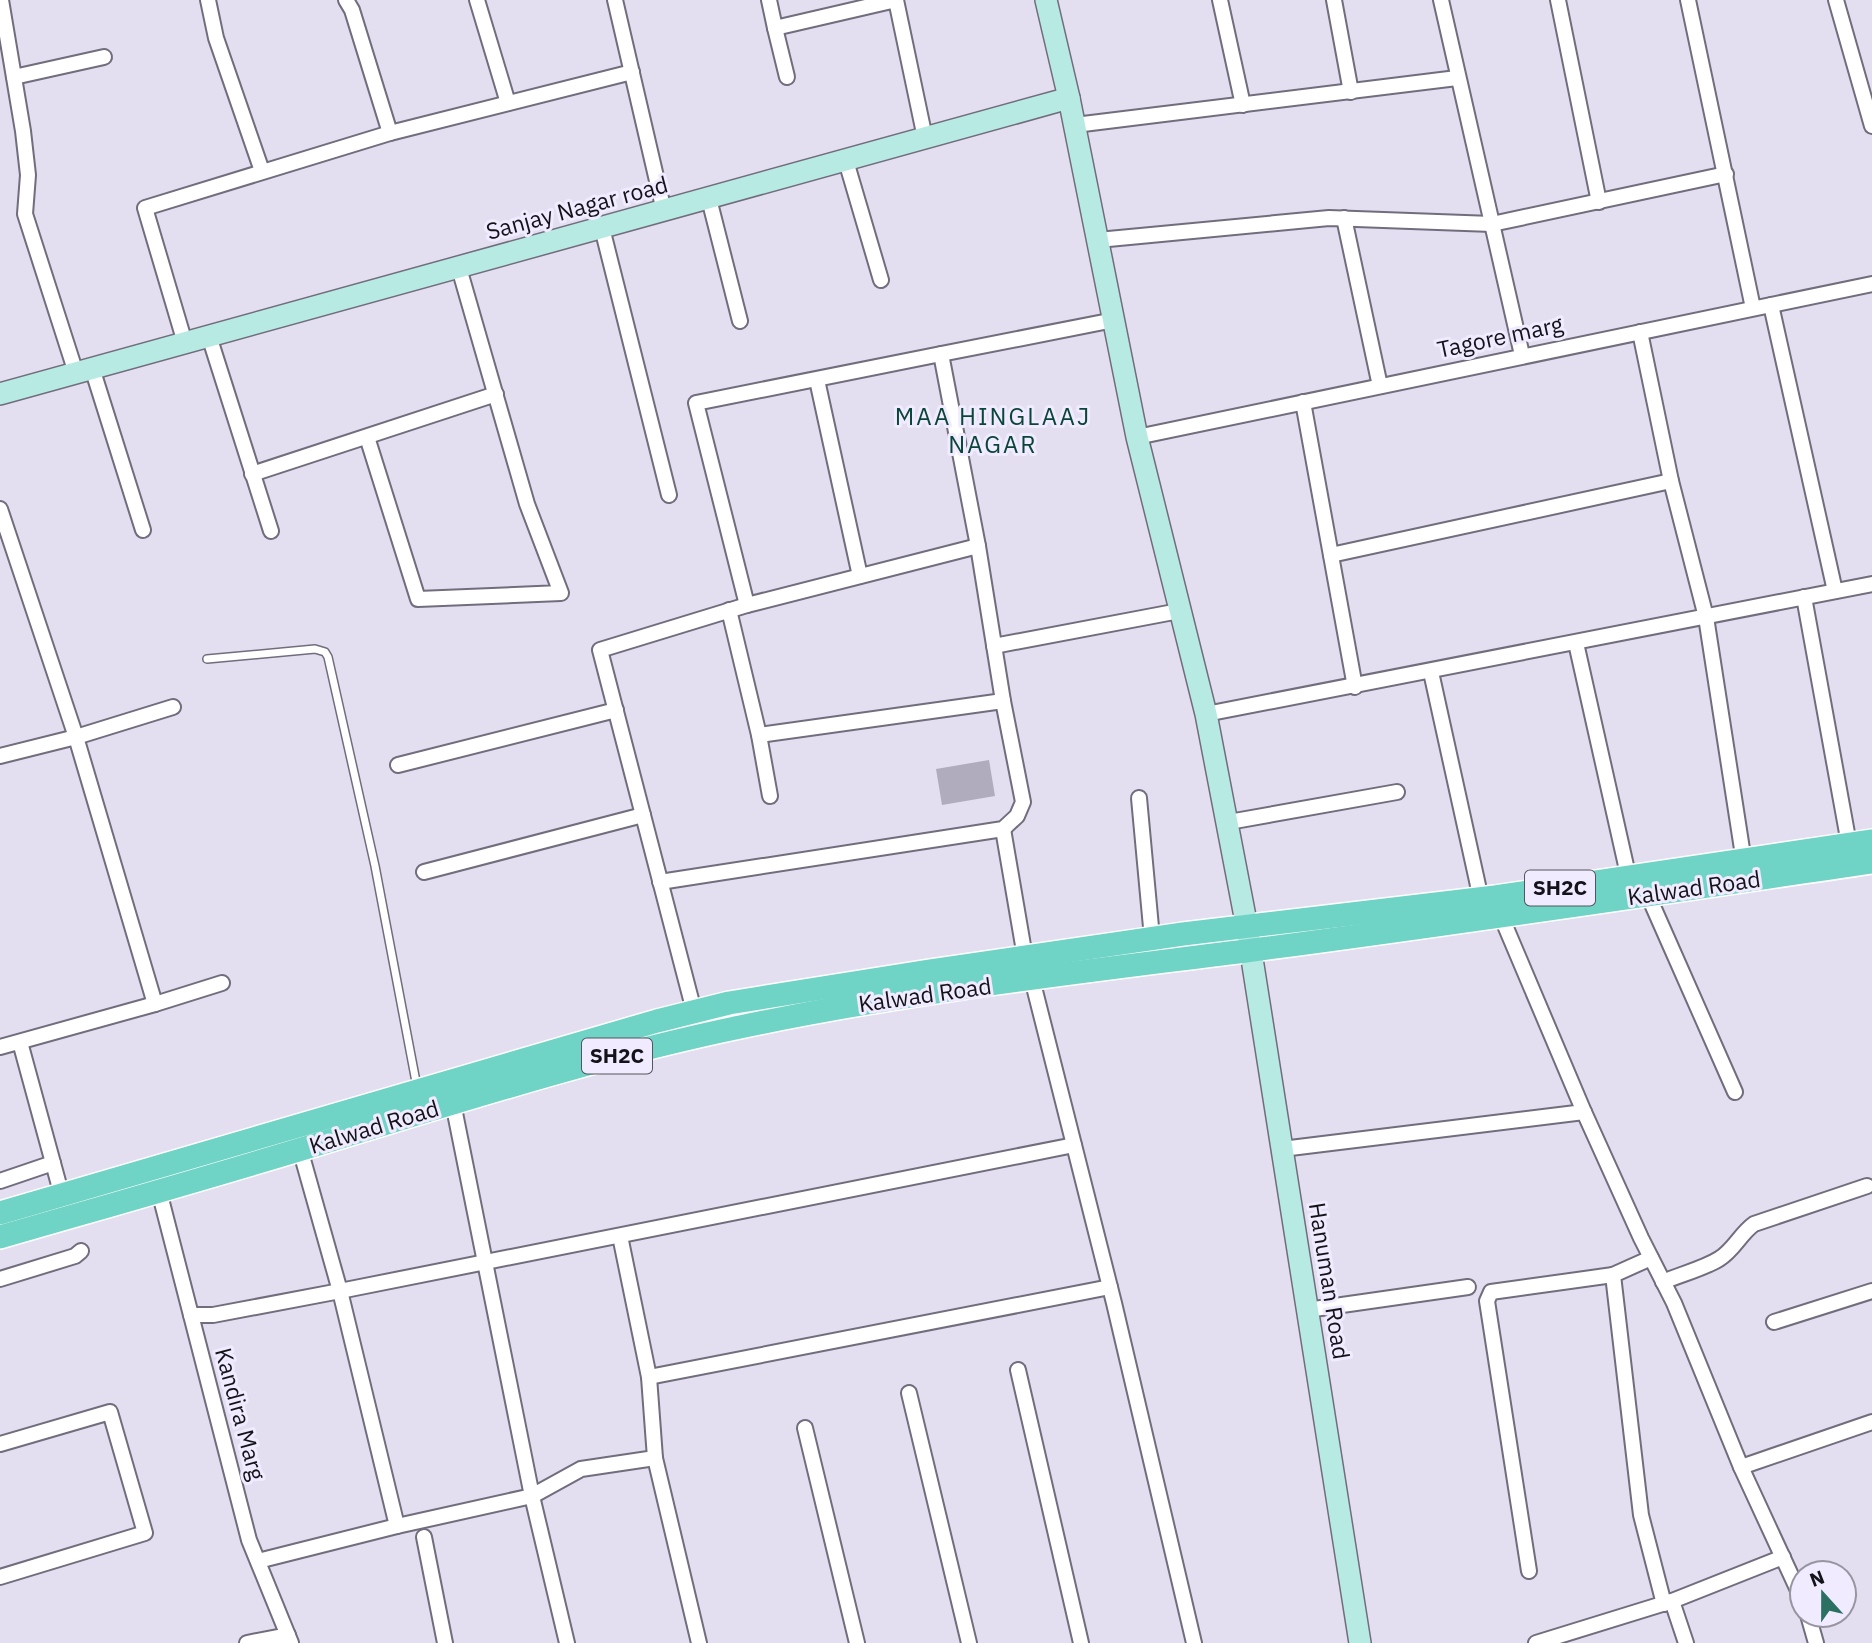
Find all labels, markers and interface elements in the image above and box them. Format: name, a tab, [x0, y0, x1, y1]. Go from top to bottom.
street label: Sanjay Nagar road	[482, 168, 671, 246]
street label: Tagore marg	[1434, 308, 1565, 364]
district label: MAA HINGLAAJ NAGAR	[895, 400, 1091, 460]
street label: Kalwad Road	[1625, 863, 1762, 911]
road number: SH2C	[1525, 870, 1595, 906]
street label: Kalwad Road	[856, 970, 993, 1018]
road number: SH2C	[582, 1038, 652, 1074]
street label: Kalwad Road	[305, 1092, 442, 1160]
street label: Hanuman Road	[1303, 1200, 1357, 1361]
street label: Kandira Marg	[209, 1344, 273, 1483]
north arrow	[1788, 1559, 1858, 1629]
text: N	[1806, 1564, 1828, 1592]

